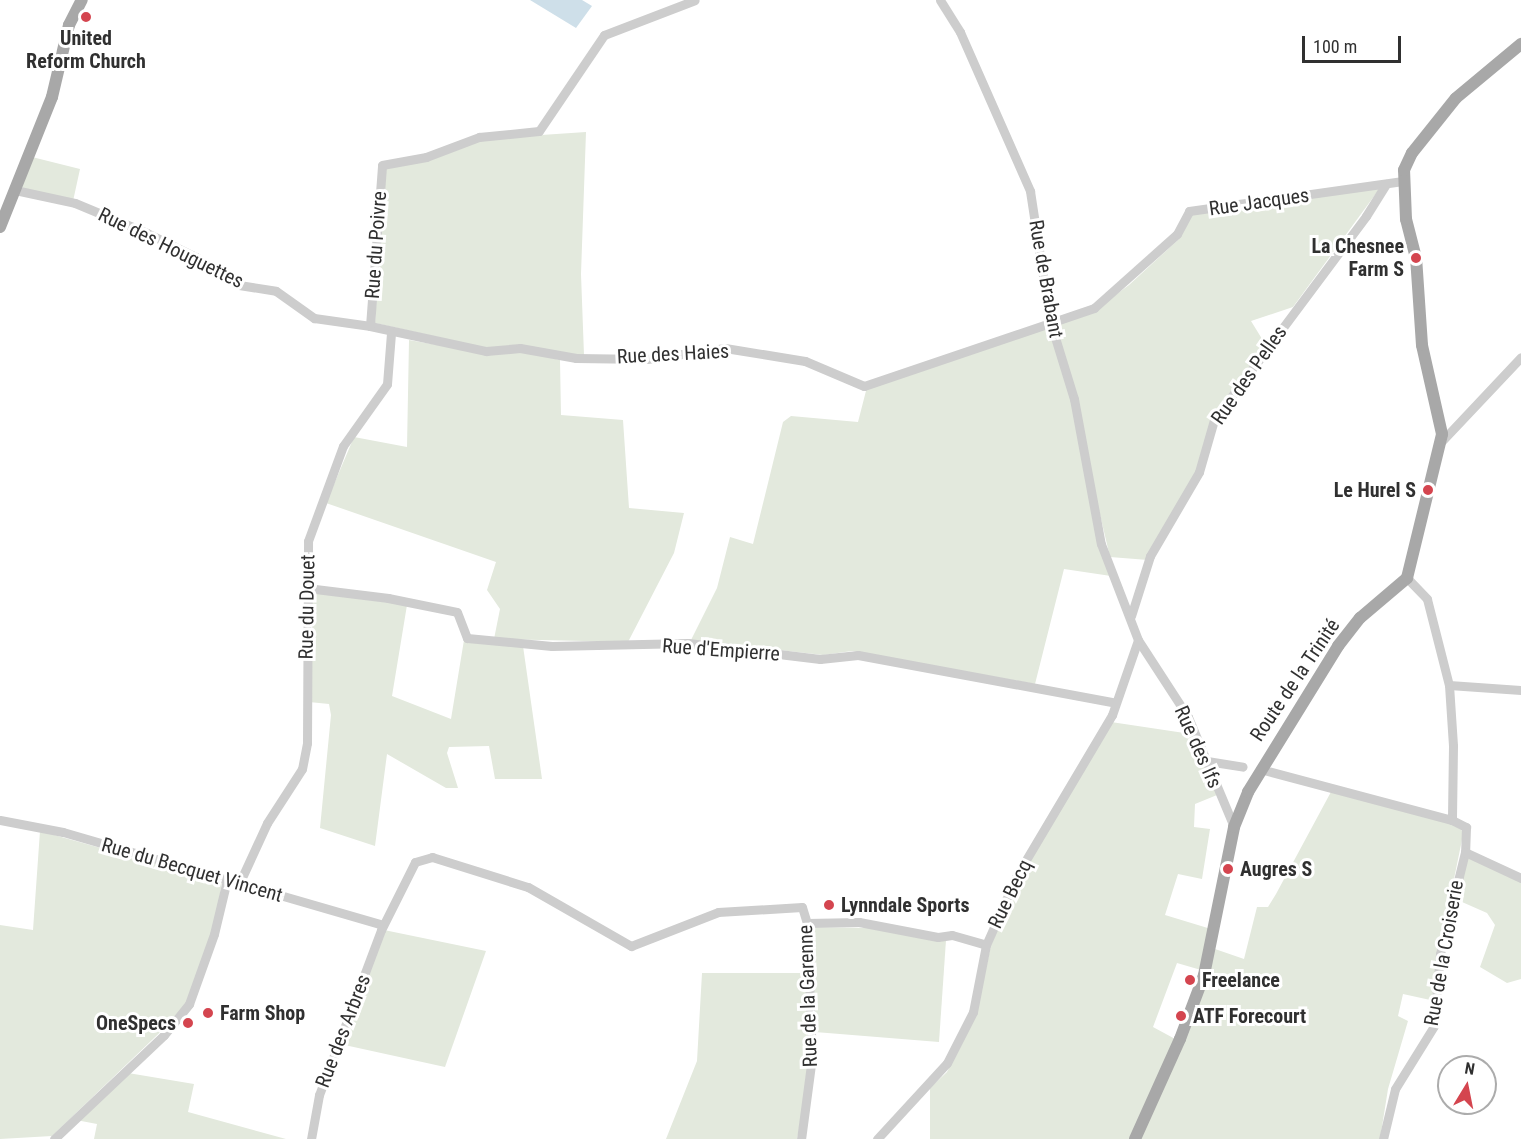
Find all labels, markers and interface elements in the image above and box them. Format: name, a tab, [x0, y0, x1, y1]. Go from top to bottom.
marker: United Reform Church	[79, 10, 93, 24]
scale bar	[1305, 24, 1404, 62]
place label: United Reform Church	[26, 27, 146, 74]
text: 100 m	[1313, 36, 1357, 57]
street label: Rue Jacques	[1207, 183, 1311, 221]
street label: Rue du Poivre	[360, 190, 392, 300]
street label: Rue des Houguettes	[94, 202, 248, 294]
street label: Rue de Brabant	[1024, 218, 1068, 340]
place label: La Chesnee Farm S	[1312, 234, 1404, 281]
marker: La Chesnee Farm S	[1409, 251, 1423, 265]
street label: Rue des Pelles	[1206, 321, 1292, 429]
street label: Rue des Haies	[616, 339, 730, 369]
place label: Le Hurel S	[1334, 478, 1416, 502]
marker: Le Hurel S	[1421, 483, 1435, 497]
street label: Rue du Douet	[294, 554, 320, 660]
street label: Route de la Trinité	[1245, 614, 1345, 746]
street label: Rue d'Empierre	[661, 634, 781, 666]
street label: Rue des Ifs	[1169, 702, 1227, 792]
street label: Rue du Becquet Vincent	[99, 833, 285, 907]
street label: Rue Becq	[983, 856, 1037, 932]
place label: Augres S	[1240, 857, 1312, 881]
marker: Augres S	[1221, 862, 1235, 876]
street label: Rue de la Croiserie	[1419, 878, 1469, 1028]
place label: Lynndale Sports	[841, 893, 969, 917]
marker: Lynndale Sports	[822, 898, 836, 912]
street label: Rue de la Garenne	[794, 924, 822, 1068]
place label: Freelance	[1202, 968, 1280, 992]
street label: Rue des Arbres	[310, 971, 376, 1091]
marker: Freelance	[1183, 973, 1197, 987]
place label: Farm Shop	[220, 1001, 305, 1025]
place label: ATF Forecourt	[1193, 1004, 1306, 1028]
marker: Farm Shop	[201, 1006, 215, 1020]
marker: ATF Forecourt	[1174, 1009, 1188, 1023]
place label: OneSpecs	[96, 1011, 176, 1035]
marker: OneSpecs	[181, 1016, 195, 1030]
north arrow	[1437, 1055, 1497, 1115]
text: N	[1463, 1059, 1476, 1079]

